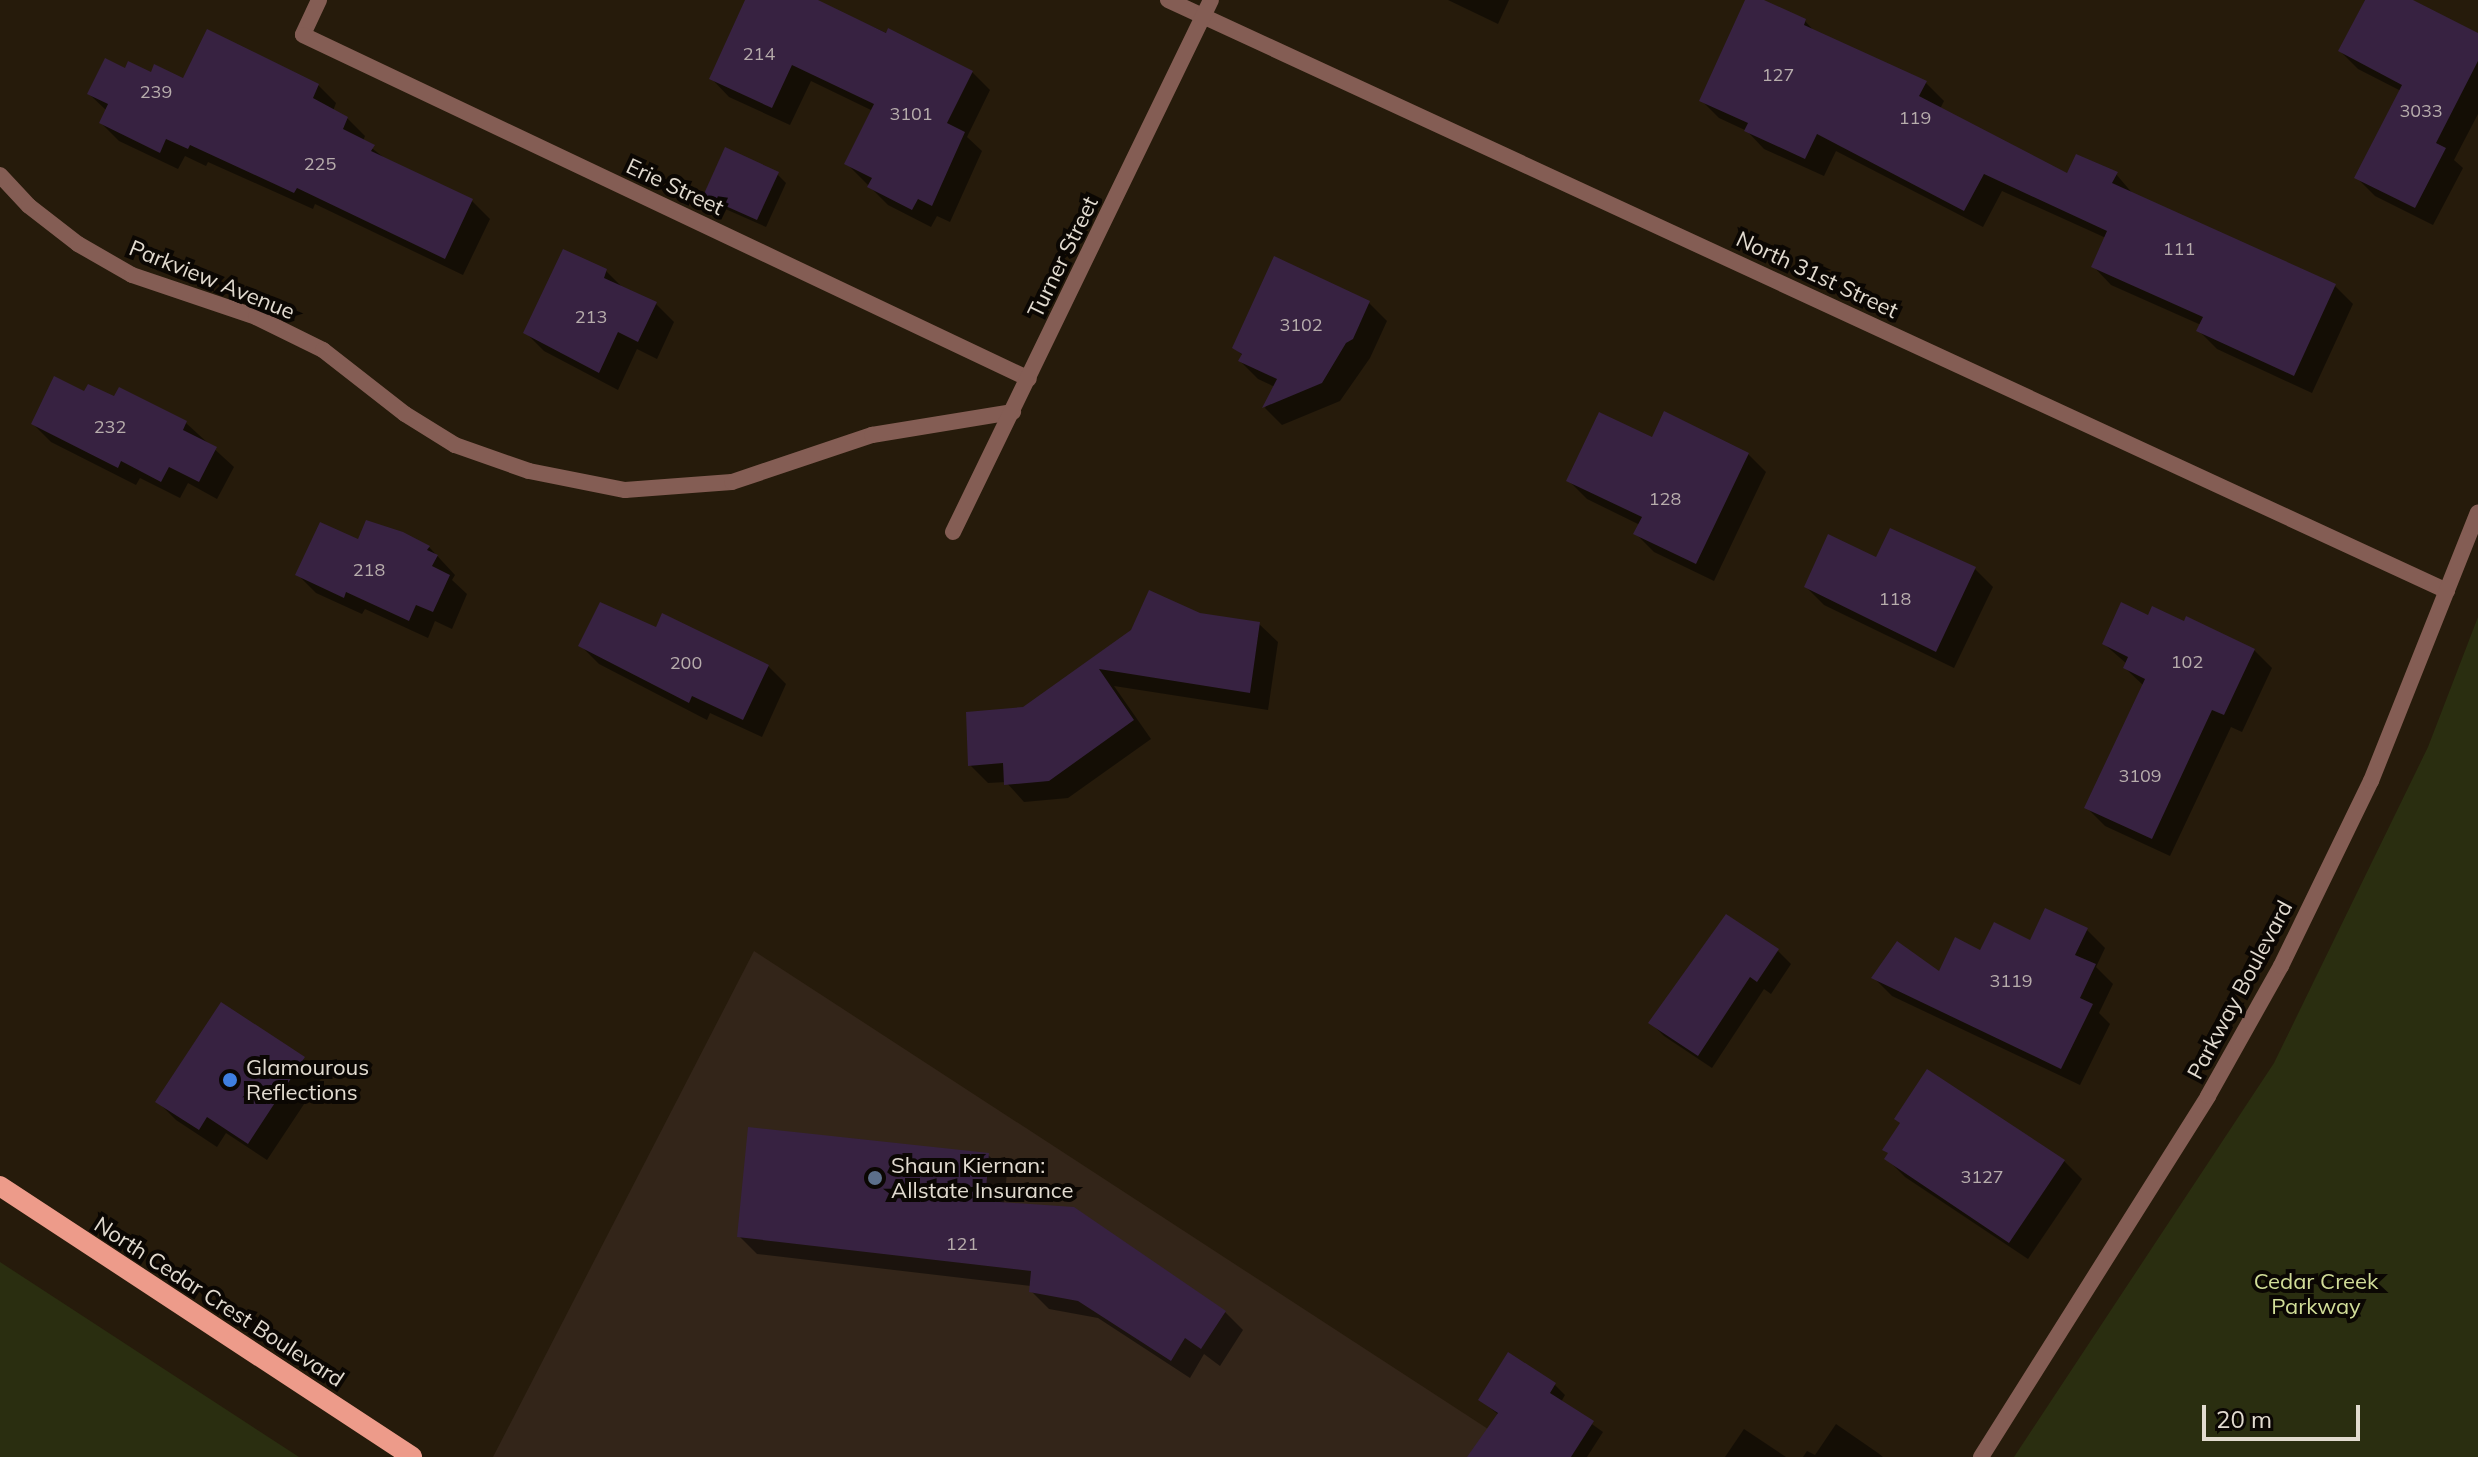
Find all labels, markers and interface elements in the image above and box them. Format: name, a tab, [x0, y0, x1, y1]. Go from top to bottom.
house number: 214	[743, 43, 775, 65]
house number: 127	[1762, 64, 1794, 86]
house number: 239	[140, 81, 172, 103]
house number: 3033	[2399, 100, 2443, 122]
house number: 3101	[889, 103, 933, 125]
house number: 119	[1899, 107, 1931, 129]
house number: 225	[304, 153, 336, 175]
street label: Erie Street	[622, 153, 728, 221]
street label: Turner Street	[1022, 192, 1104, 322]
street label: North 31st Street	[1732, 226, 1902, 324]
street label: Parkview Avenue	[125, 235, 299, 325]
house number: 111	[2163, 238, 2195, 260]
house number: 213	[575, 306, 607, 328]
house number: 3102	[1279, 314, 1323, 336]
house number: 232	[94, 416, 126, 438]
house number: 128	[1649, 488, 1681, 510]
house number: 218	[353, 559, 385, 581]
house number: 118	[1879, 588, 1911, 610]
house number: 102	[2171, 651, 2203, 673]
house number: 200	[670, 652, 702, 674]
house number: 3109	[2118, 765, 2162, 787]
street label: Parkway Boulevard	[2182, 896, 2298, 1084]
house number: 3119	[1989, 970, 2033, 992]
place label: Glamourous Reflections	[246, 1054, 369, 1106]
marker: Glamourous Reflections	[221, 1071, 239, 1089]
place label: Shaun Kiernan: Allstate Insurance	[891, 1152, 1073, 1204]
house number: 3127	[1960, 1166, 2004, 1188]
marker: Shaun Kiernan: Allstate Insurance	[866, 1169, 884, 1187]
street label: North Cedar Crest Boulevard	[89, 1211, 349, 1393]
house number: 121	[946, 1233, 978, 1255]
park label: Cedar Creek Parkway	[2254, 1268, 2378, 1320]
scale bar	[2206, 1389, 2364, 1439]
text: 20 m	[2216, 1404, 2272, 1434]

